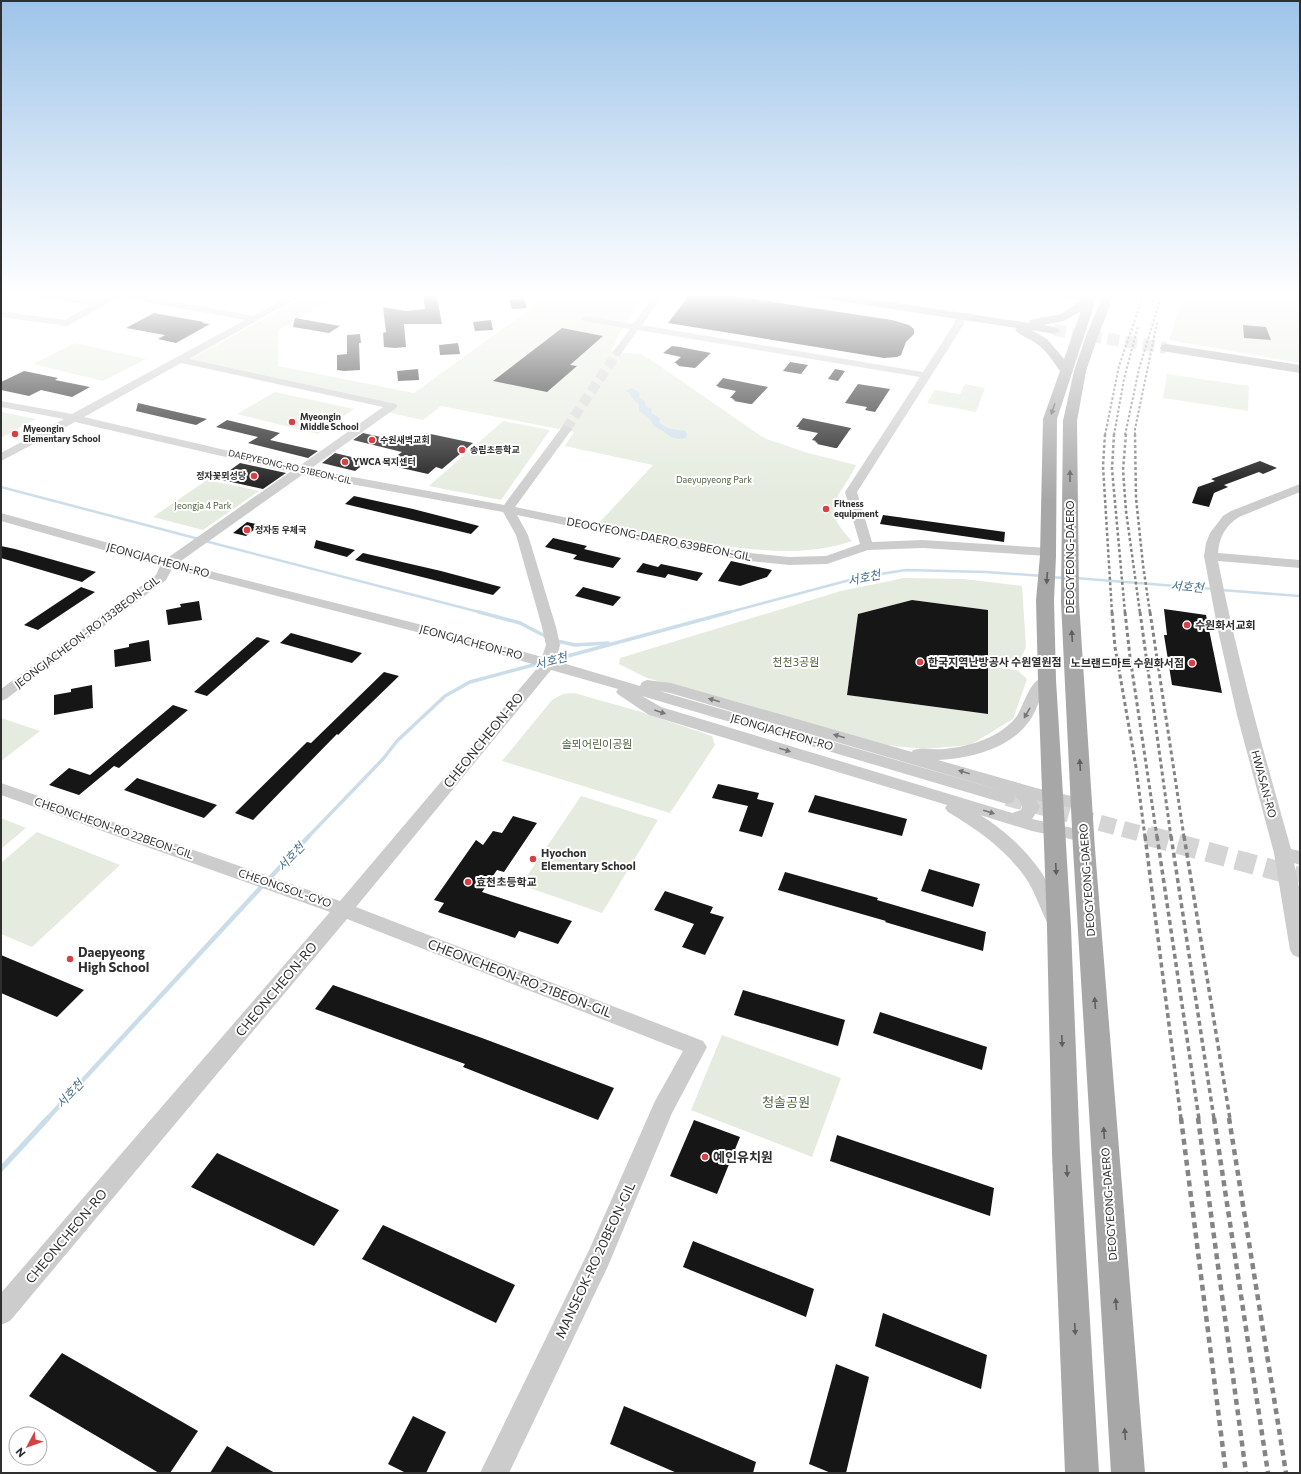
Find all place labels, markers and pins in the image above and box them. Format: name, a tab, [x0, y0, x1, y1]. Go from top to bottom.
place label: Myeongin Middle School	[300, 411, 359, 432]
marker: Myeongin Middle School	[287, 417, 297, 427]
place label: Myeongin Elementary School	[23, 423, 100, 444]
marker: Myeongin Elementary School	[10, 429, 20, 439]
place label: 수원새벽교회	[380, 434, 430, 445]
marker: 수원새벽교회	[367, 435, 377, 445]
place label: 송림초등학교	[470, 444, 520, 455]
marker: 송림초등학교	[457, 445, 467, 455]
place label: YWCA 복지센터	[353, 456, 416, 467]
marker: YWCA 복지센터	[340, 457, 350, 467]
place label: 정자꽃뫼성당	[196, 470, 247, 481]
marker: 정자꽃뫼성당	[249, 471, 259, 481]
place label: Fitness equipment	[834, 498, 879, 519]
marker: Fitness equipment	[821, 504, 831, 514]
place label: 정자동 우체국	[255, 524, 307, 535]
marker: 정자동 우체국	[242, 525, 252, 535]
place label: 수원화서교회	[1195, 618, 1256, 631]
marker: 수원화서교회	[1182, 620, 1192, 630]
place label: 한국지역난방공사 수원열원점	[928, 655, 1062, 668]
place label: 노브랜드마트 수원화서점	[1071, 656, 1184, 669]
marker: 한국지역난방공사 수원열원점	[915, 657, 925, 667]
marker: 노브랜드마트 수원화서점	[1187, 658, 1197, 668]
place label: Hyochon Elementary School	[541, 846, 636, 872]
marker: Hyochon Elementary School	[528, 854, 538, 864]
place label: 효천초등학교	[476, 875, 537, 888]
marker: 효천초등학교	[463, 877, 473, 887]
place label: Daepyeong High School	[78, 944, 149, 975]
marker: Daepyeong High School	[65, 954, 75, 964]
place label: 예인유치원	[713, 1149, 773, 1165]
marker: 예인유치원	[700, 1152, 710, 1162]

